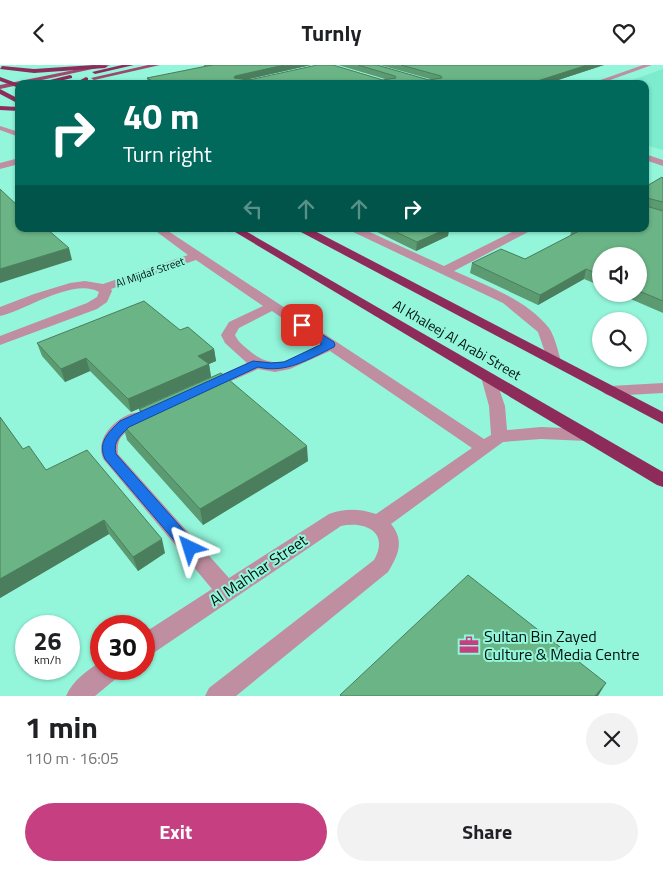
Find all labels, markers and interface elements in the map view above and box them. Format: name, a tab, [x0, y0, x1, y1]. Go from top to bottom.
text: Turnly	[302, 16, 361, 50]
icon: back	[25, 19, 53, 47]
icon: heart	[610, 19, 638, 47]
text: 40 m	[123, 89, 199, 143]
icon: right	[40, 100, 105, 165]
text: Turn right	[123, 137, 212, 171]
icon: left	[239, 195, 267, 223]
icon: ahead	[292, 195, 320, 223]
icon: ahead	[345, 195, 373, 223]
icon: right	[398, 195, 426, 223]
map controls	[592, 247, 647, 367]
button: sound	[592, 247, 647, 302]
street label: Al Mijdaf Street	[114, 253, 186, 291]
street label: Al Khaleej Al Arabi Street	[389, 294, 525, 385]
pin	[281, 304, 323, 346]
icon: arrive	[288, 311, 316, 339]
button: search	[592, 312, 647, 367]
position arrow	[163, 521, 215, 573]
street label: Al Mahhar Street	[204, 528, 312, 612]
speed limit sign: 30	[90, 615, 155, 680]
text: 26	[33, 622, 62, 660]
place label: Sultan Bin Zayed Culture & Media Centre	[484, 624, 640, 666]
office icon: Sultan Bin Zayed Culture & Media Centre	[458, 634, 480, 656]
text: km/h	[34, 650, 61, 669]
text: 1 min	[25, 704, 98, 750]
button: close	[586, 713, 638, 765]
text: 110 m · 16:05	[25, 746, 119, 770]
button: Exit	[25, 803, 327, 861]
button: Share	[337, 803, 638, 861]

